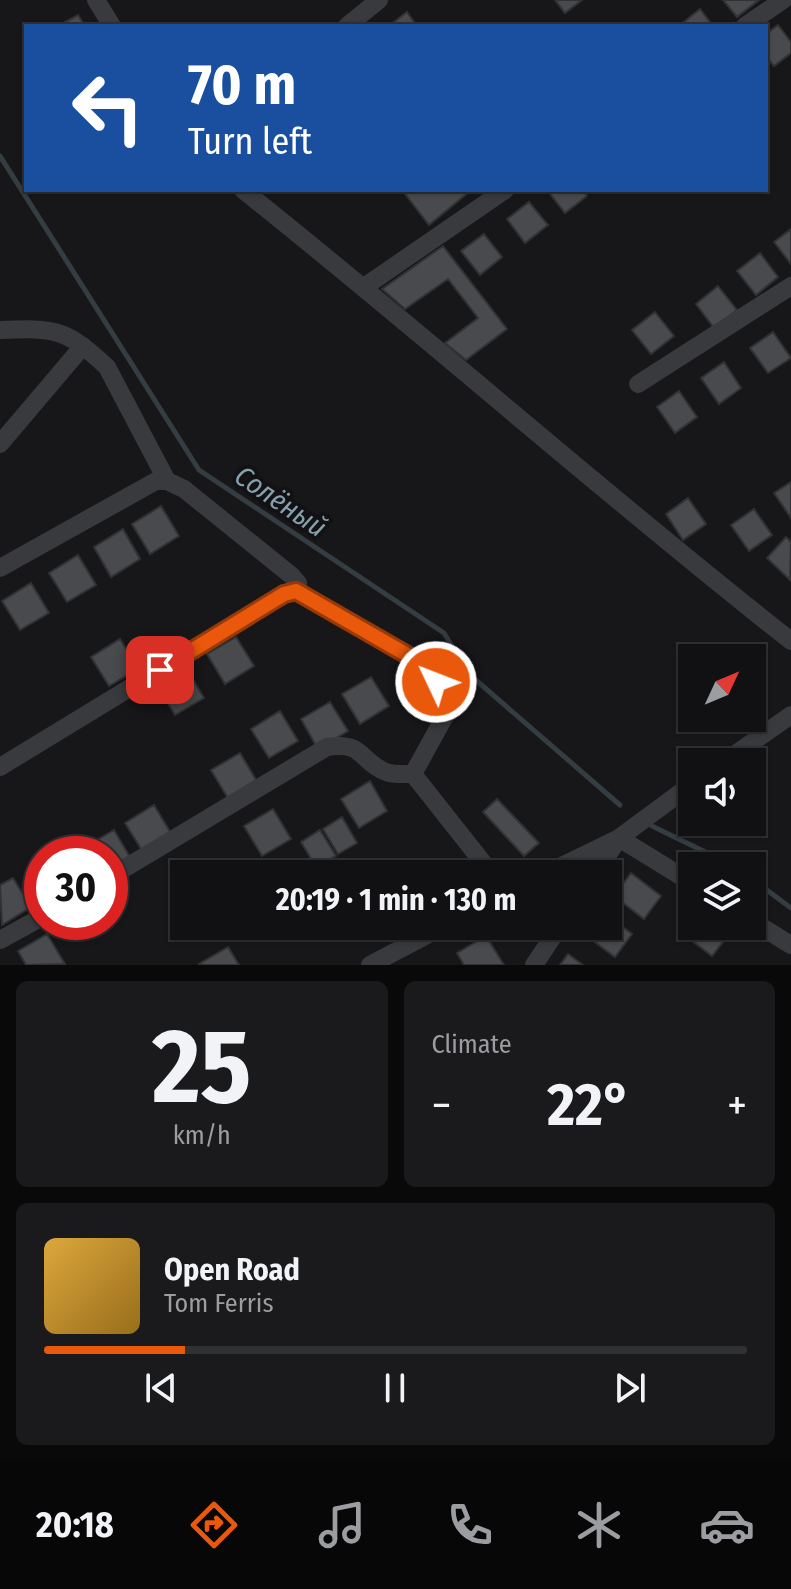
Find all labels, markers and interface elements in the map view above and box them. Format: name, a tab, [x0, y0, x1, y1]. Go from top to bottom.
text: 70 m	[188, 52, 296, 119]
icon: left	[56, 56, 160, 160]
text: Turn left	[188, 120, 312, 164]
water label: Солёный	[229, 459, 333, 544]
pin	[126, 636, 194, 704]
position arrow	[394, 640, 478, 724]
north arrow	[678, 644, 766, 732]
map controls	[678, 644, 766, 940]
icon: arrive	[138, 648, 182, 692]
button: sound	[678, 748, 766, 836]
speed limit sign: 30	[24, 836, 128, 940]
button: layers	[678, 852, 766, 940]
text: 20:19 · 1 min · 130 m	[276, 882, 516, 918]
text: 25	[152, 1005, 251, 1130]
text: Climate	[432, 1029, 512, 1060]
text: 22°	[547, 1069, 631, 1141]
text: −	[432, 1079, 451, 1132]
text: +	[727, 1079, 747, 1132]
text: km/h	[173, 1120, 231, 1151]
text: Open Road	[164, 1252, 300, 1288]
text: Tom Ferris	[164, 1288, 274, 1319]
icon: previous	[139, 1366, 183, 1410]
icon: pause	[373, 1366, 417, 1410]
icon: next	[608, 1366, 652, 1410]
icon: directions	[186, 1497, 242, 1553]
icon: music	[314, 1497, 370, 1553]
icon: phone	[442, 1497, 498, 1553]
icon: climate	[571, 1497, 627, 1553]
icon: car	[699, 1497, 755, 1553]
text: 20:18	[36, 1503, 114, 1547]

